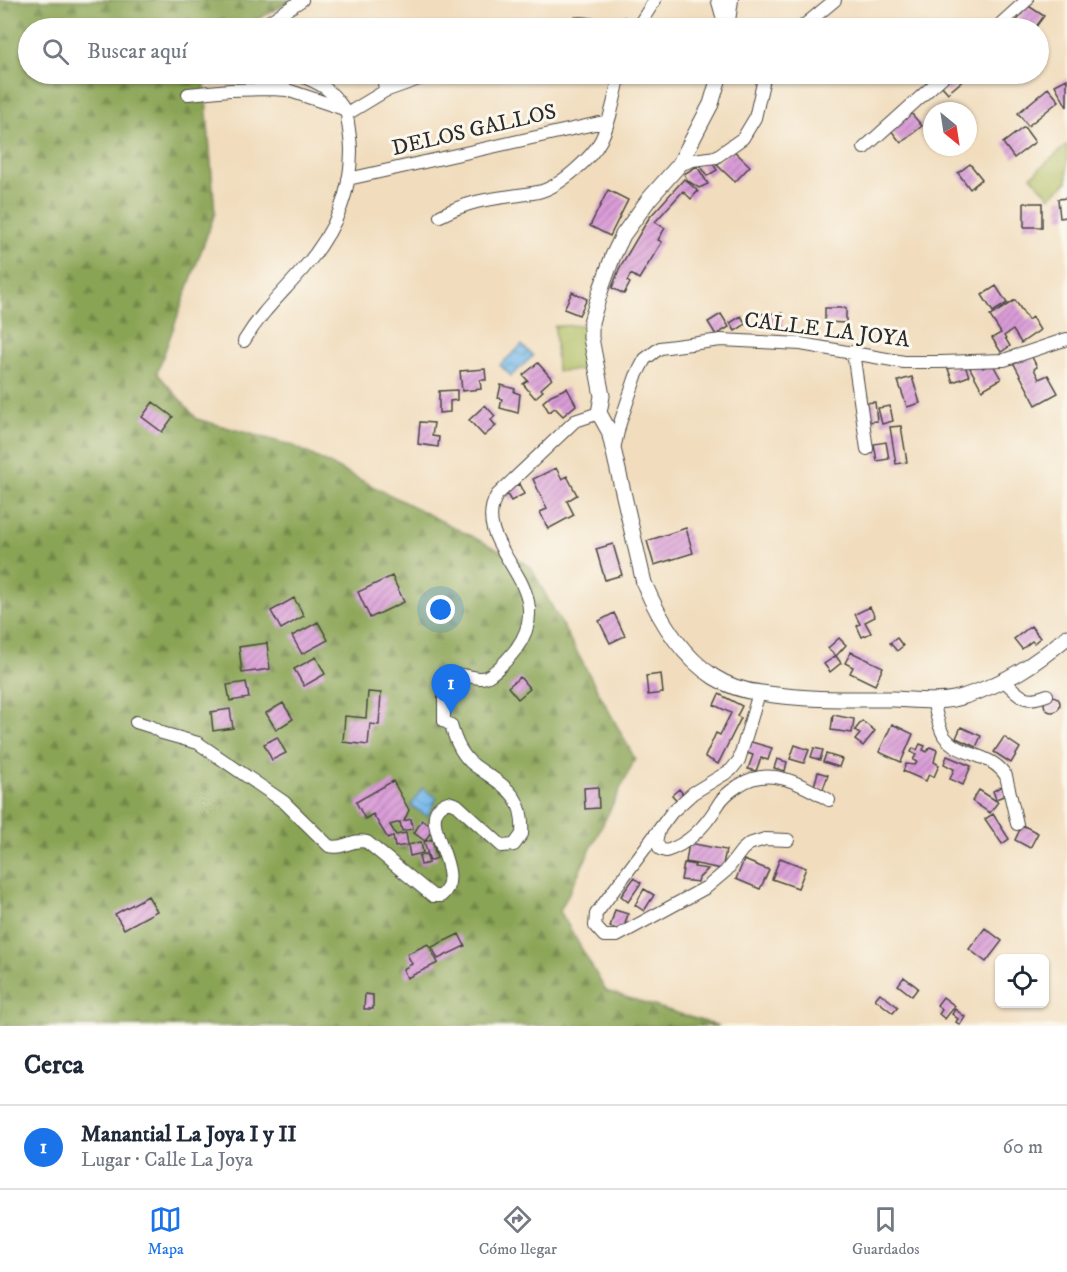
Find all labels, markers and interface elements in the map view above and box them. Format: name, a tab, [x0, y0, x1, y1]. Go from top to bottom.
search box	[18, 18, 1049, 84]
icon: search	[39, 35, 72, 68]
text: Buscar aquí	[87, 38, 187, 65]
street label: DELOS GALLOS	[389, 98, 559, 162]
north arrow	[923, 102, 977, 156]
street label: CALLE LA JOYA	[743, 306, 912, 354]
your location	[426, 595, 455, 624]
pin: 1	[432, 664, 470, 714]
map controls	[995, 954, 1049, 1008]
button: locate	[995, 954, 1049, 1008]
text: Cerca	[24, 1049, 84, 1082]
text: Manantial La Joya I y II	[81, 1121, 297, 1148]
text: 1	[40, 1135, 47, 1160]
text: 60 m	[1003, 1135, 1043, 1160]
text: Lugar · Calle La Joya	[81, 1148, 253, 1173]
tab: Mapa	[147, 1203, 184, 1259]
tab: Cómo llegar	[479, 1203, 557, 1259]
tab: Guardados	[852, 1203, 920, 1259]

